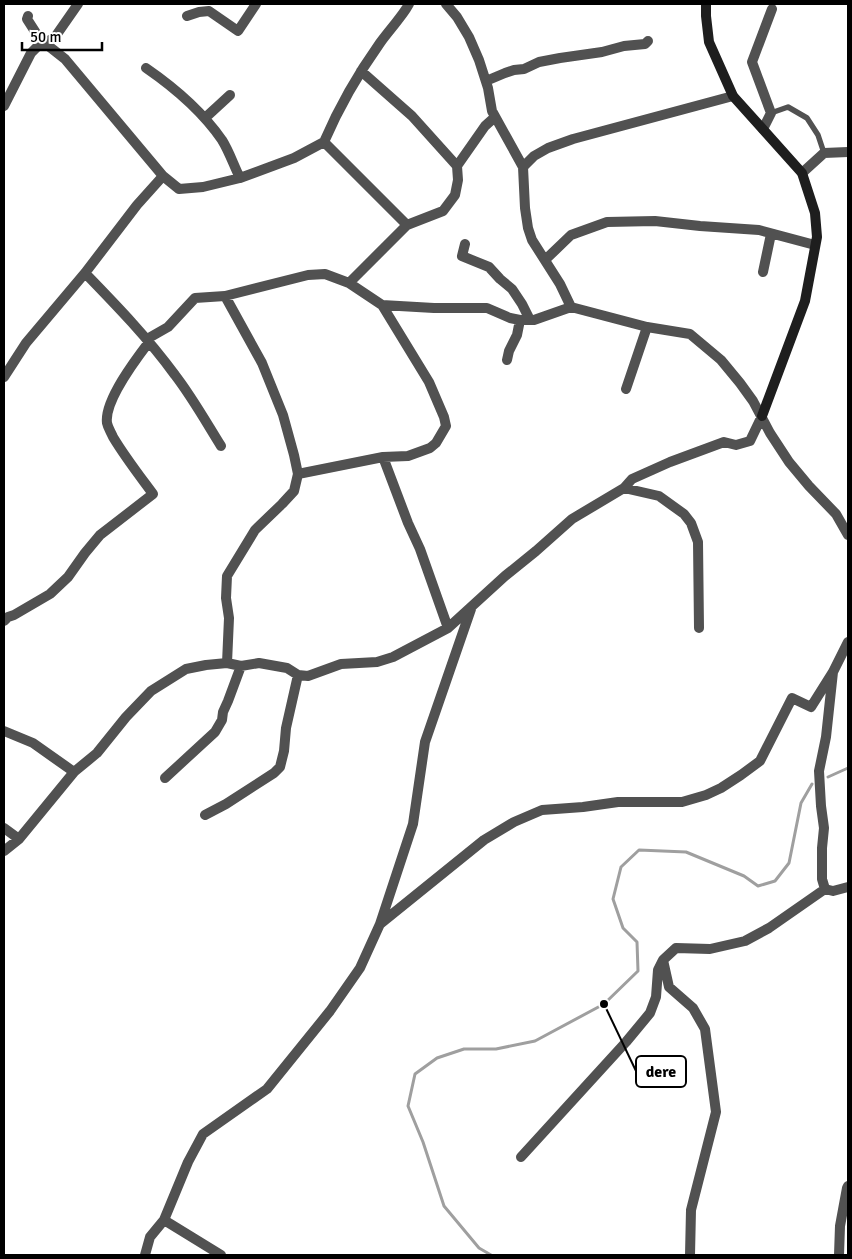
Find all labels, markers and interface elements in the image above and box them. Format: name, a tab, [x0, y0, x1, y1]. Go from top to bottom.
scale bar	[22, 20, 102, 52]
text: 50 m	[30, 28, 61, 46]
callout: dere	[636, 1056, 686, 1087]
text: dere	[646, 1062, 676, 1082]

